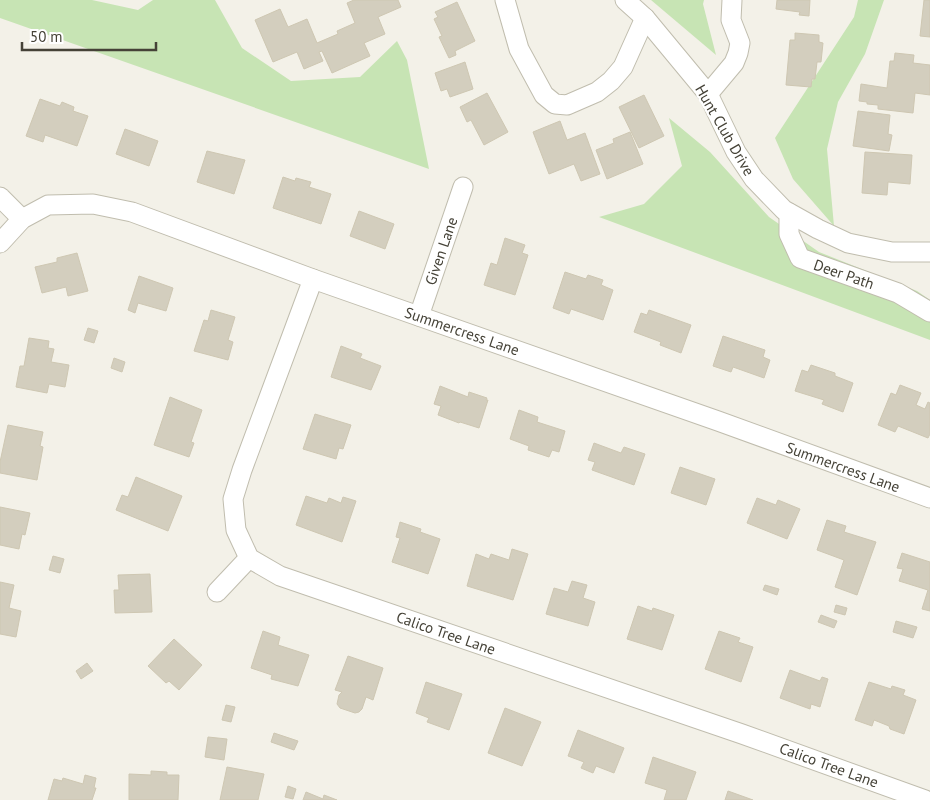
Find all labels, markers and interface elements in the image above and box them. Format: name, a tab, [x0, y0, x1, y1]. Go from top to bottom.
scale bar	[22, 20, 156, 52]
text: 50 m	[30, 27, 63, 46]
street label: Hunt Club Drive	[691, 81, 759, 179]
street label: Given Lane	[420, 214, 462, 288]
street label: Deer Path	[811, 255, 877, 293]
street label: Summercress Lane	[402, 302, 522, 360]
street label: Summercress Lane	[783, 438, 903, 496]
street label: Calico Tree Lane	[394, 607, 498, 659]
street label: Calico Tree Lane	[777, 738, 881, 792]

